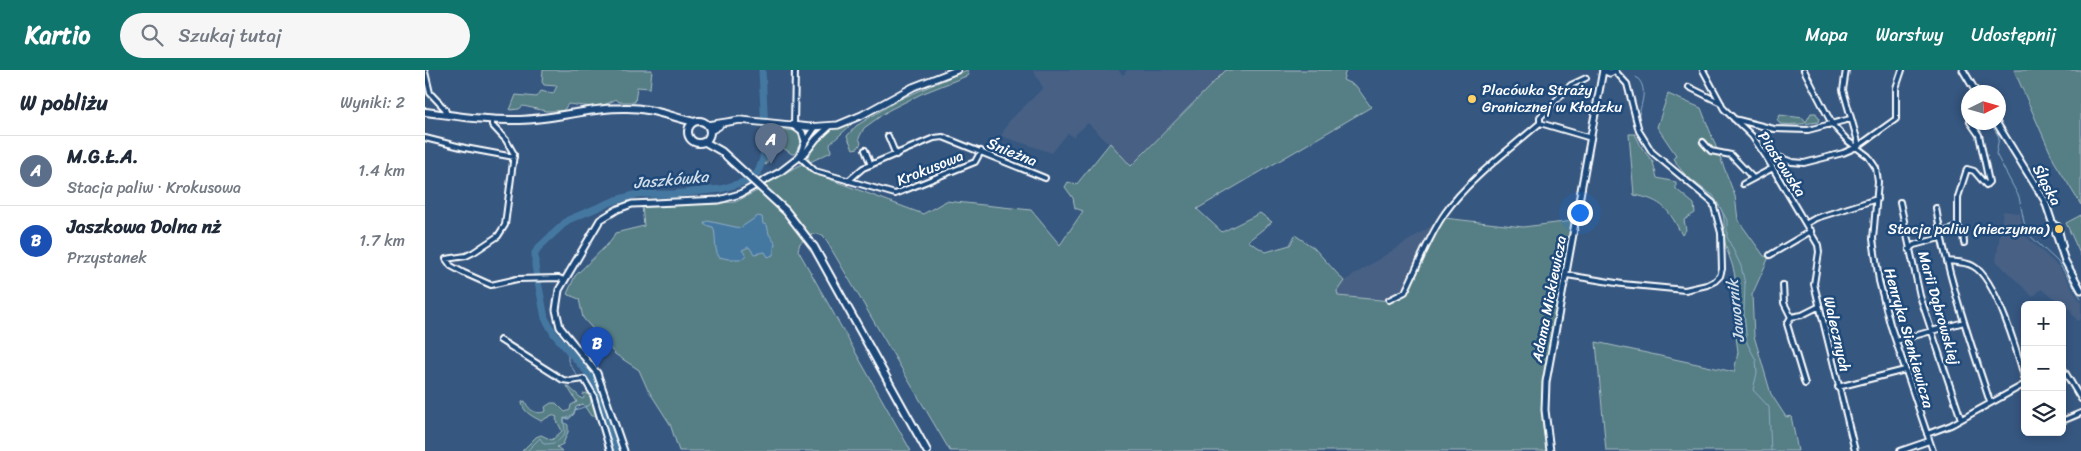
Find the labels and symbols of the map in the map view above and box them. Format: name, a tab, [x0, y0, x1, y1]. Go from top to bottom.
place label: Placówka Straży Granicznej w Kłodzku	[1482, 77, 1622, 120]
north arrow	[1961, 85, 2006, 130]
marker: Placówka Straży Granicznej w Kłodzku	[1466, 93, 1478, 105]
pin: A	[755, 123, 787, 164]
street label: Piastowska	[1751, 126, 1813, 203]
street label: Śnieżna	[983, 130, 1041, 174]
street label: Krokusowa	[893, 143, 968, 193]
street label: Śląska	[2025, 160, 2069, 211]
water label: Jaszkówka	[633, 162, 711, 197]
your location	[1567, 200, 1593, 226]
place label: Stacja paliw (nieczynna)	[1888, 216, 2050, 242]
marker: Stacja paliw (nieczynna)	[2053, 223, 2065, 235]
street label: Adama Mickiewicza	[1524, 233, 1574, 366]
street label: Marii Dąbrowskiej	[1910, 248, 1968, 368]
street label: Henryka Sienkiewicza	[1877, 265, 1942, 412]
water label: Jawornik	[1718, 276, 1753, 344]
street label: Walecznych	[1816, 294, 1858, 375]
pin: B	[581, 327, 613, 368]

